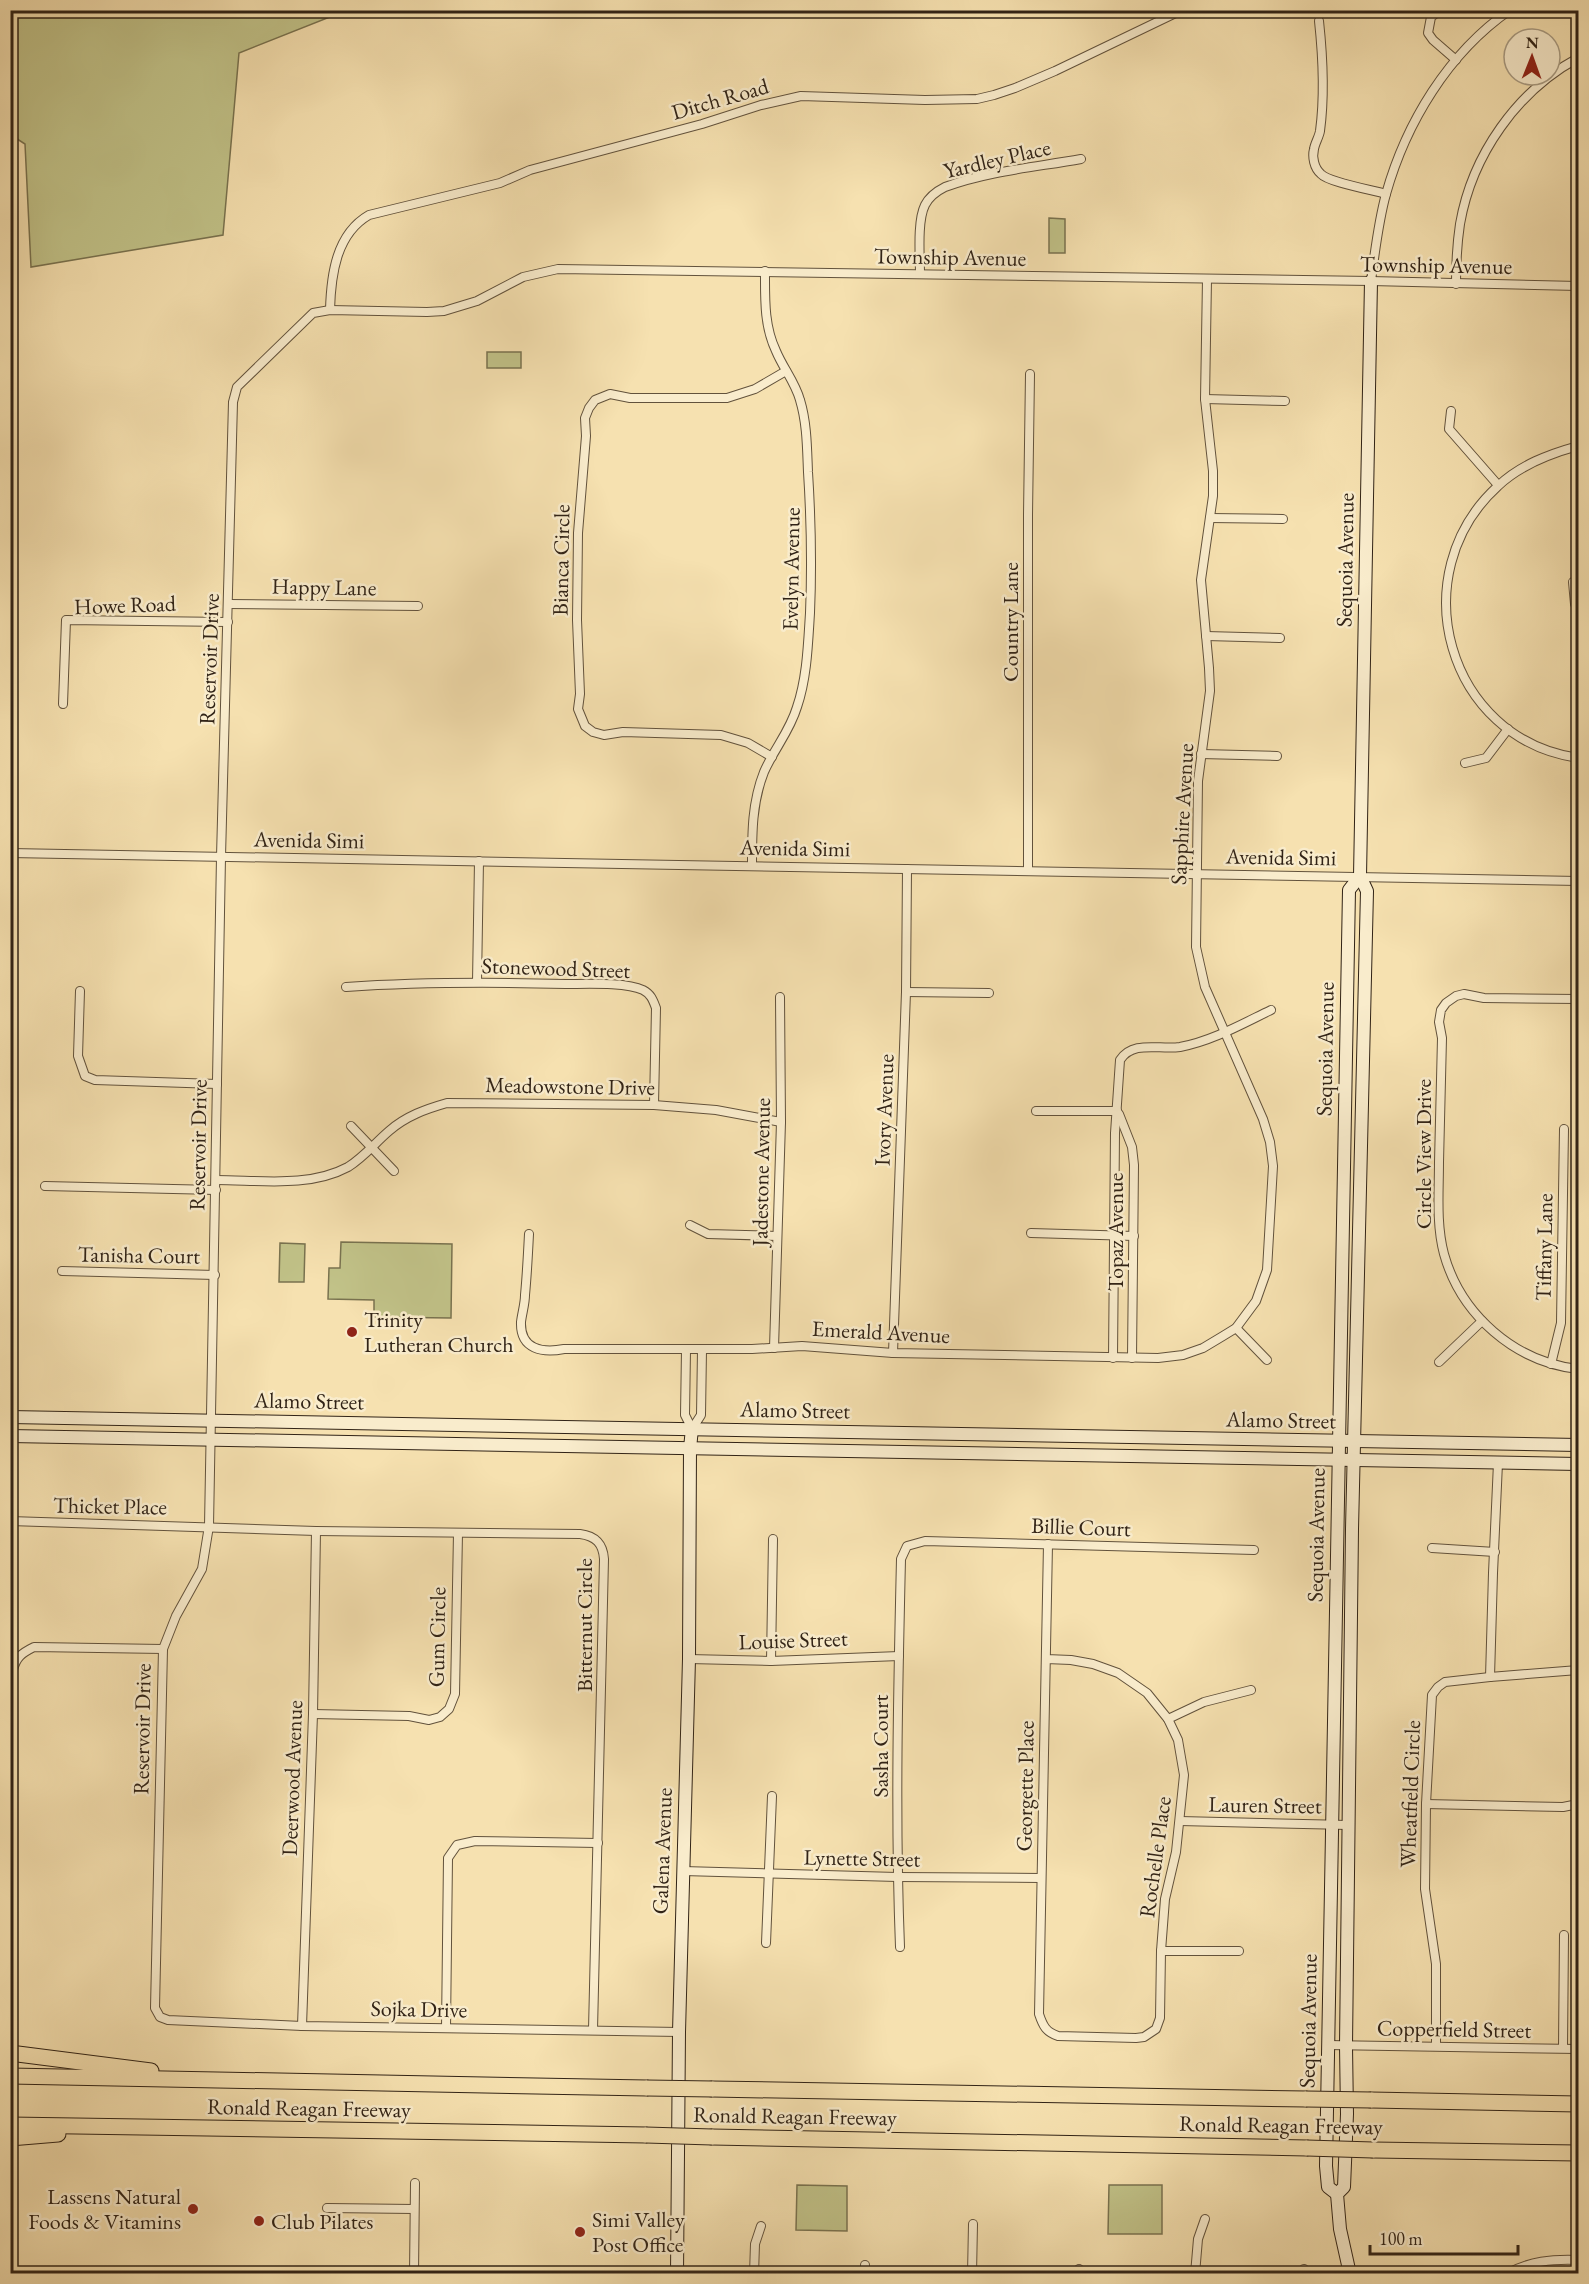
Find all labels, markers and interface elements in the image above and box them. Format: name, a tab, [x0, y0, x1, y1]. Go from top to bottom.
north arrow	[1502, 27, 1562, 87]
text: N	[1526, 32, 1539, 53]
street label: Ditch Road	[668, 71, 773, 127]
street label: Yardley Place	[941, 133, 1054, 185]
street label: Township Avenue	[874, 241, 1027, 273]
street label: Township Avenue	[1360, 249, 1513, 281]
street label: Sequoia Avenue	[1329, 492, 1361, 627]
street label: Bianca Circle	[546, 504, 576, 616]
street label: Evelyn Avenue	[775, 507, 807, 631]
street label: Country Lane	[996, 562, 1025, 682]
street label: Happy Lane	[271, 572, 377, 602]
street label: Howe Road	[74, 589, 177, 621]
street label: Reservoir Drive	[192, 592, 226, 725]
street label: Sapphire Avenue	[1164, 742, 1200, 886]
street label: Avenida Simi	[252, 825, 365, 855]
street label: Avenida Simi	[738, 833, 851, 863]
street label: Avenida Simi	[1224, 842, 1337, 872]
street label: Stonewood Street	[481, 951, 631, 985]
street label: Sequoia Avenue	[1309, 981, 1341, 1116]
street label: Ivory Avenue	[868, 1053, 900, 1166]
street label: Meadowstone Drive	[485, 1070, 656, 1102]
street label: Circle View Drive	[1409, 1078, 1438, 1229]
street label: Reservoir Drive	[182, 1079, 214, 1211]
street label: Jadestone Avenue	[745, 1097, 777, 1249]
street label: Topaz Avenue	[1101, 1172, 1130, 1291]
street label: Tiffany Lane	[1529, 1193, 1559, 1301]
street label: Tanisha Court	[78, 1239, 200, 1271]
place label: Trinity Lutheran Church	[364, 1305, 514, 1359]
street label: Emerald Avenue	[811, 1314, 951, 1350]
marker: Trinity Lutheran Church	[345, 1325, 359, 1339]
street label: Alamo Street	[253, 1386, 364, 1416]
street label: Alamo Street	[739, 1395, 850, 1425]
street label: Alamo Street	[1225, 1405, 1336, 1435]
street label: Sequoia Avenue	[1300, 1467, 1332, 1602]
street label: Thicket Place	[53, 1491, 168, 1521]
street label: Billie Court	[1031, 1511, 1131, 1543]
street label: Bitternut Circle	[570, 1558, 599, 1692]
street label: Gum Circle	[422, 1586, 452, 1687]
street label: Louise Street	[738, 1624, 848, 1656]
street label: Reservoir Drive	[126, 1663, 158, 1795]
street label: Sasha Court	[866, 1694, 895, 1797]
street label: Deerwood Avenue	[275, 1699, 309, 1856]
street label: Wheatfield Circle	[1393, 1719, 1427, 1868]
street label: Georgette Place	[1009, 1720, 1041, 1852]
street label: Galena Avenue	[645, 1787, 679, 1915]
street label: Lauren Street	[1208, 1790, 1322, 1820]
street label: Rochelle Place	[1132, 1794, 1178, 1920]
street label: Lynette Street	[803, 1842, 921, 1874]
street label: Sequoia Avenue	[1292, 1953, 1324, 2088]
street label: Sojka Drive	[370, 1994, 468, 2024]
street label: Copperfield Street	[1377, 2013, 1532, 2045]
street label: Ronald Reagan Freeway	[207, 2092, 411, 2124]
street label: Ronald Reagan Freeway	[693, 2100, 897, 2132]
street label: Ronald Reagan Freeway	[1179, 2109, 1383, 2141]
place label: Lassens Natural Foods & Vitamins	[28, 2182, 181, 2236]
marker: Lassens Natural Foods & Vitamins	[186, 2202, 200, 2216]
place label: Simi Valley Post Office	[592, 2205, 685, 2259]
place label: Club Pilates	[271, 2207, 373, 2236]
marker: Club Pilates	[252, 2214, 266, 2228]
scale bar	[1370, 2218, 1518, 2256]
marker: Simi Valley Post Office	[573, 2225, 587, 2239]
text: 100 m	[1379, 2227, 1423, 2250]

